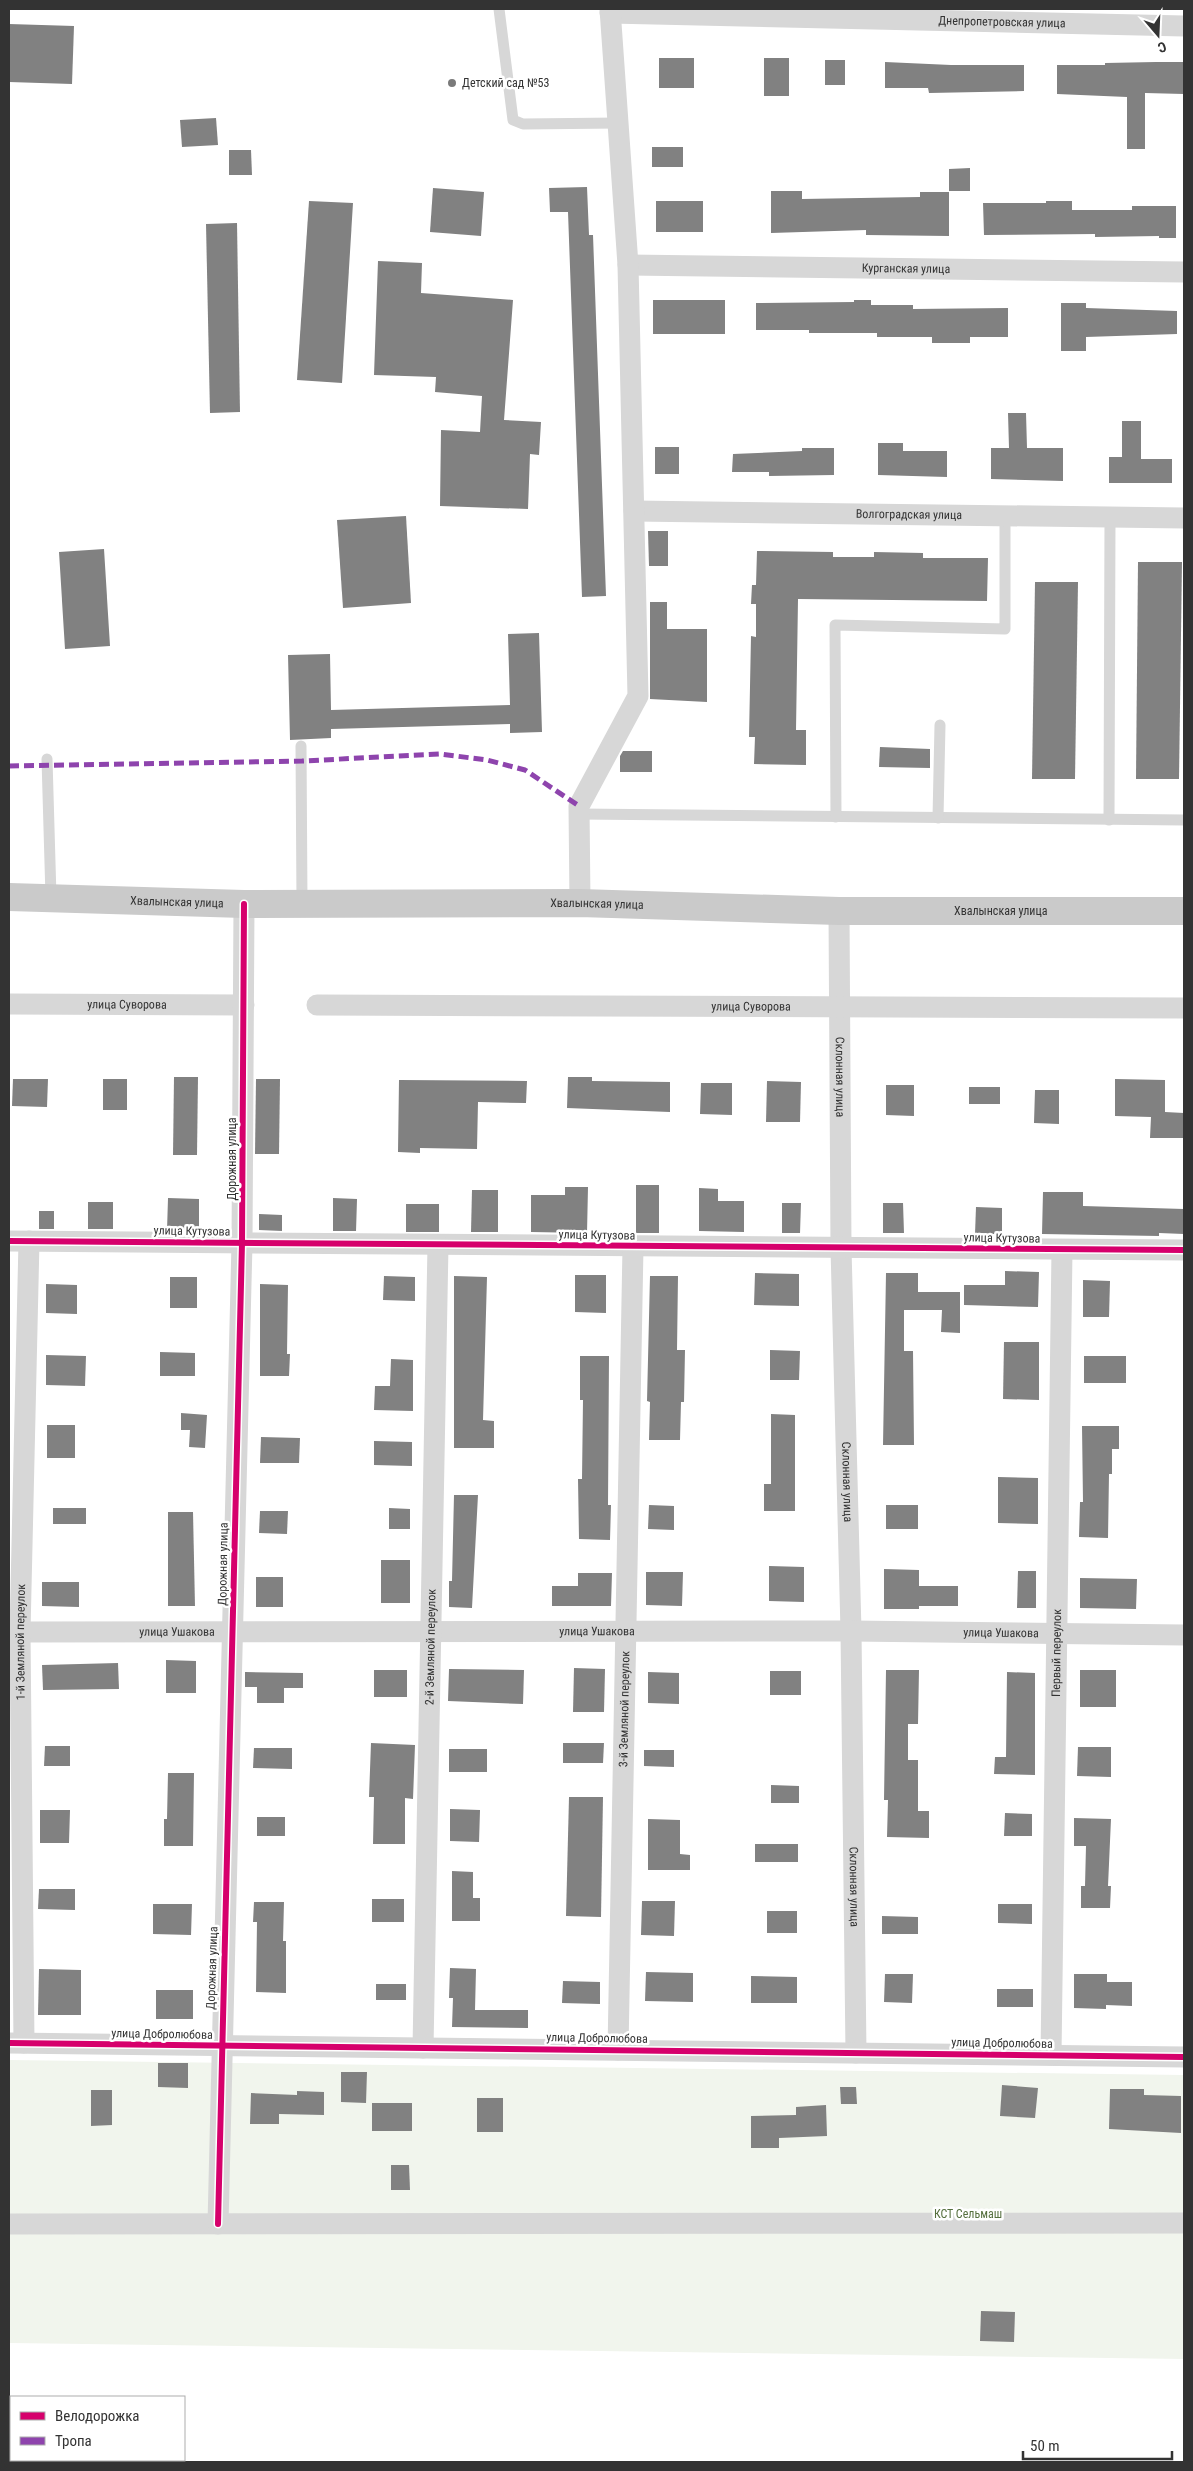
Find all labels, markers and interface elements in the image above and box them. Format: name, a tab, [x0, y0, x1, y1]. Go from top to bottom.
north arrow	[1133, 10, 1183, 60]
street label: Днепропетровская улица	[938, 13, 1066, 30]
text: С	[1156, 38, 1169, 56]
place label: Детский сад №53	[462, 76, 549, 90]
marker: Детский сад №53	[446, 77, 458, 89]
street label: Курганская улица	[862, 261, 951, 276]
street label: Волгоградская улица	[856, 507, 962, 522]
street label: Хвалынская улица	[130, 894, 224, 910]
street label: Хвалынская улица	[550, 896, 644, 912]
street label: Хвалынская улица	[954, 904, 1048, 918]
street label: улица Суворова	[87, 997, 167, 1012]
street label: улица Суворова	[711, 999, 791, 1014]
street label: Склонная улица	[833, 1037, 847, 1117]
street label: Дорожная улица	[225, 1117, 239, 1201]
street label: улица Кутузова	[154, 1223, 231, 1239]
street label: улица Кутузова	[559, 1227, 636, 1243]
street label: улица Кутузова	[964, 1230, 1041, 1246]
street label: Склонная улица	[839, 1442, 855, 1522]
street label: Дорожная улица	[215, 1522, 231, 1606]
street label: 1-й Земляной переулок	[13, 1583, 28, 1700]
street label: 2-й Земляной переулок	[422, 1589, 439, 1705]
street label: Первый переулок	[1049, 1609, 1064, 1697]
street label: улица Ушакова	[559, 1624, 635, 1638]
street label: улица Ушакова	[139, 1625, 215, 1639]
street label: улица Ушакова	[963, 1625, 1039, 1640]
street label: 3-й Земляной переулок	[616, 1651, 632, 1767]
street label: Склонная улица	[847, 1847, 862, 1927]
street label: Дорожная улица	[204, 1926, 220, 2010]
street label: улица Добролюбова	[111, 2026, 213, 2042]
street label: улица Добролюбова	[546, 2030, 648, 2046]
street label: улица Добролюбова	[951, 2035, 1053, 2051]
park label: КСТ Сельмаш	[934, 2207, 1002, 2221]
legend	[10, 2396, 185, 2461]
text: Велодорожка	[55, 2407, 140, 2425]
scale bar	[1023, 2428, 1172, 2460]
text: Тропа	[55, 2432, 92, 2450]
text: 50 m	[1030, 2437, 1060, 2455]

